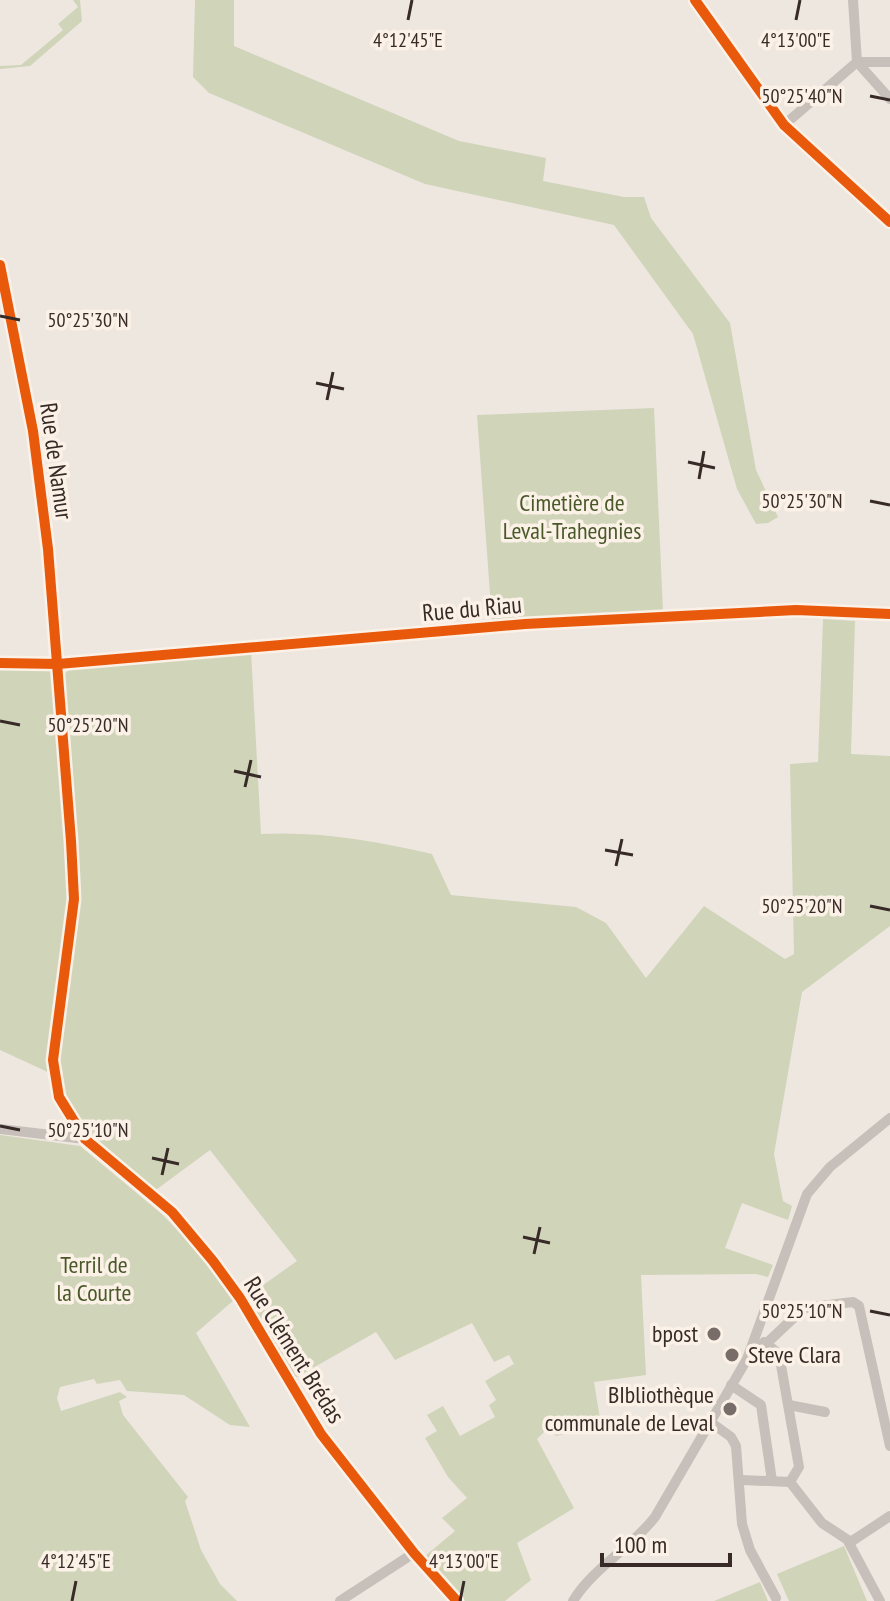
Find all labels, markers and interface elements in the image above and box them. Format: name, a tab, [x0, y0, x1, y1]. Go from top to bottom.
text: 4°12'45"E	[373, 27, 443, 53]
text: 4°13'00"E	[761, 27, 831, 53]
text: 50°25'40"N	[762, 83, 842, 109]
text: 50°25'30"N	[48, 307, 128, 333]
street label: Rue de Namur	[33, 401, 80, 522]
park label: Cimetière de Leval-Trahegnies	[503, 487, 641, 546]
text: 50°25'30"N	[762, 488, 842, 514]
street label: Rue du Riau	[421, 589, 523, 628]
text: 50°25'20"N	[48, 712, 128, 738]
text: 50°25'20"N	[762, 893, 842, 919]
text: 50°25'10"N	[48, 1117, 128, 1143]
park label: Terril de la Courte	[57, 1249, 131, 1308]
street label: Rue Clément Brédas	[237, 1271, 352, 1429]
text: 50°25'10"N	[762, 1298, 842, 1324]
place label: bpost	[652, 1318, 698, 1349]
marker: bpost	[705, 1325, 723, 1343]
place label: Steve Clara	[748, 1339, 841, 1370]
marker: Steve Clara	[723, 1346, 741, 1364]
place label: BIbliothèque communale de Leval	[545, 1379, 714, 1438]
marker: BIbliothèque communale de Leval	[721, 1400, 739, 1418]
scale bar	[602, 1517, 730, 1567]
text: 100 m	[614, 1529, 667, 1560]
text: 4°12'45"E	[41, 1548, 111, 1574]
text: 4°13'00"E	[429, 1548, 499, 1574]

